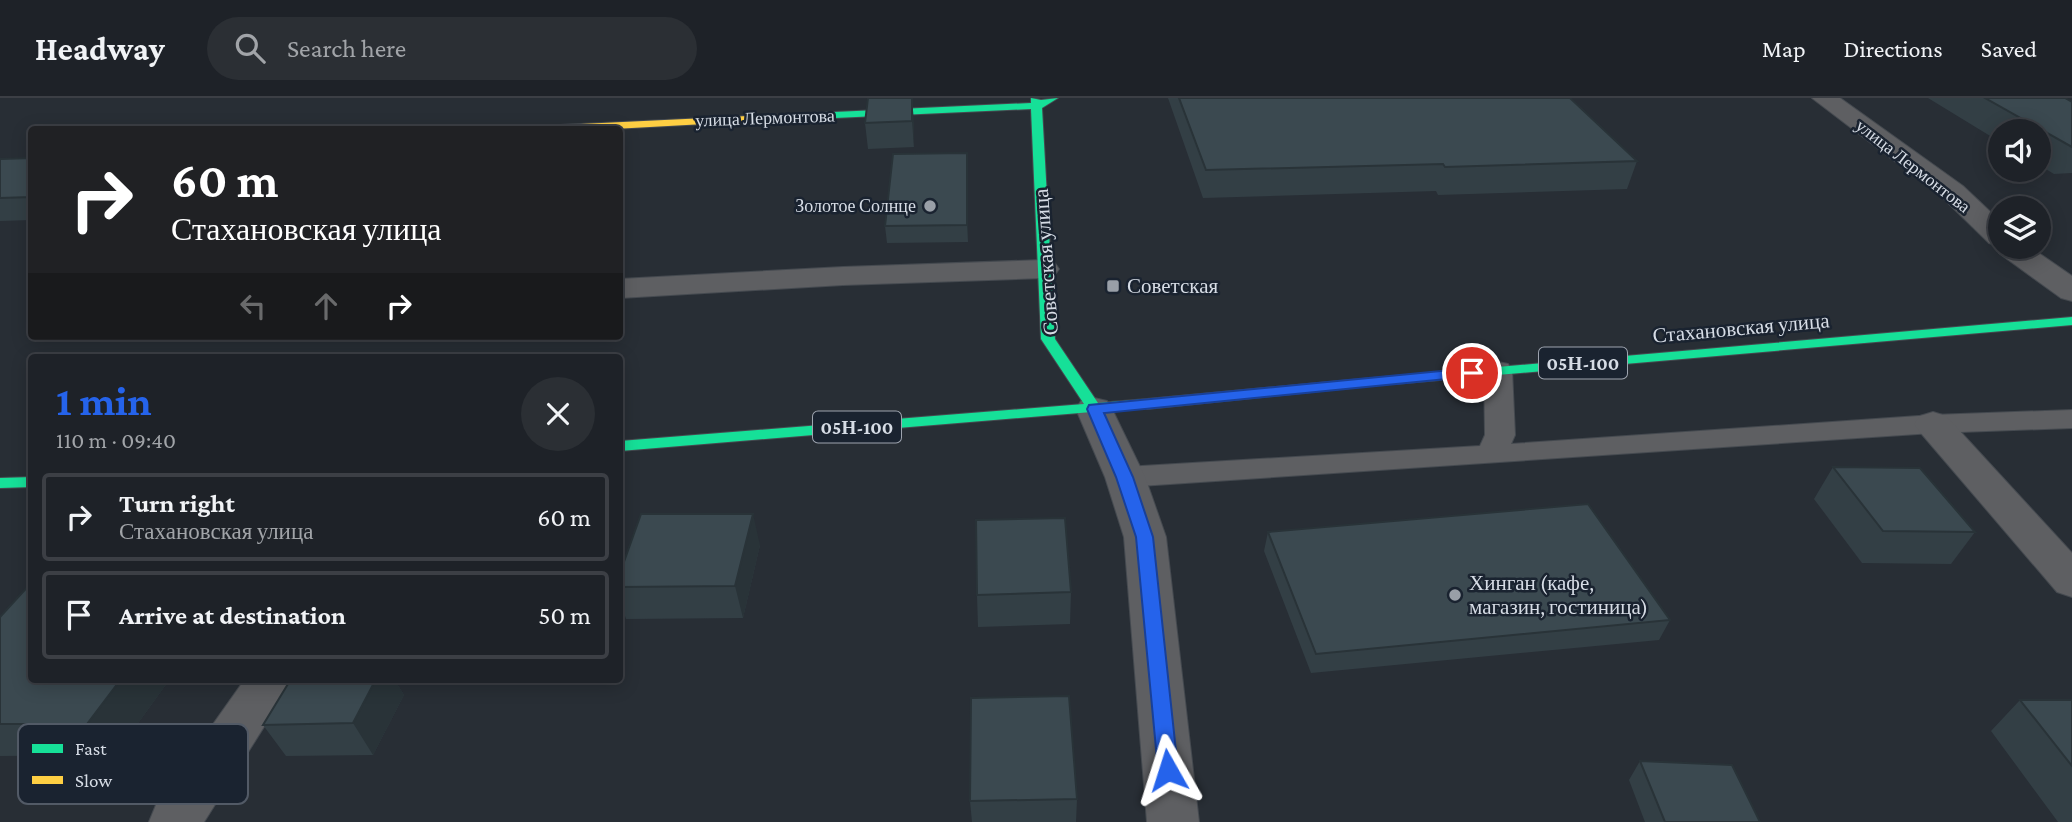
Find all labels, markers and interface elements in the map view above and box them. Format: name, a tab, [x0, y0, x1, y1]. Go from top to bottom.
search box	[207, 17, 697, 80]
icon: search	[231, 29, 269, 67]
text: Headway	[35, 30, 165, 67]
text: Search here	[287, 34, 406, 63]
text: Map	[1762, 35, 1806, 62]
text: Directions	[1844, 35, 1943, 62]
text: Saved	[1981, 35, 2037, 62]
street label: улица Лермонтова	[695, 106, 835, 130]
street label: улица Лермонтова	[1852, 115, 1974, 217]
map controls	[1988, 119, 2051, 259]
button: sound	[1988, 119, 2051, 182]
text: 60 m	[171, 153, 278, 208]
icon: right	[56, 154, 147, 245]
street label: Советская улица	[1029, 187, 1063, 336]
place label: Золотое Солнце	[795, 196, 916, 216]
button: layers	[1988, 196, 2051, 259]
marker: Золотое Солнце	[922, 198, 938, 214]
text: Стахановская улица	[171, 211, 442, 247]
place label: Советская	[1127, 274, 1219, 298]
marker: Советская	[1105, 278, 1121, 294]
icon: left	[234, 287, 272, 325]
icon: ahead	[307, 287, 345, 325]
icon: right	[380, 287, 418, 325]
street label: Стахановская улица	[1652, 308, 1831, 348]
pin	[1442, 343, 1502, 403]
road number: 05Н-100	[1539, 347, 1627, 378]
icon: arrive	[1453, 354, 1491, 392]
text: 1 min	[56, 377, 152, 424]
button: close	[521, 377, 595, 451]
road number: 05Н-100	[813, 412, 901, 442]
text: 110 m · 09:40	[56, 427, 176, 453]
text: Turn right	[119, 489, 235, 518]
icon: right	[60, 498, 98, 536]
text: 60 m	[537, 503, 591, 532]
text: Стахановская улица	[119, 518, 313, 544]
place label: Хинган (кафе, магазин, гостиница)	[1469, 571, 1648, 619]
marker: Хинган (кафе, магазин, гостиница)	[1447, 587, 1463, 603]
icon: arrive	[60, 596, 98, 634]
text: Arrive at destination	[119, 601, 346, 630]
text: 50 m	[538, 601, 591, 630]
legend	[18, 724, 248, 804]
position arrow	[1131, 733, 1205, 807]
text: Fast	[75, 738, 107, 759]
text: Slow	[75, 770, 112, 791]

